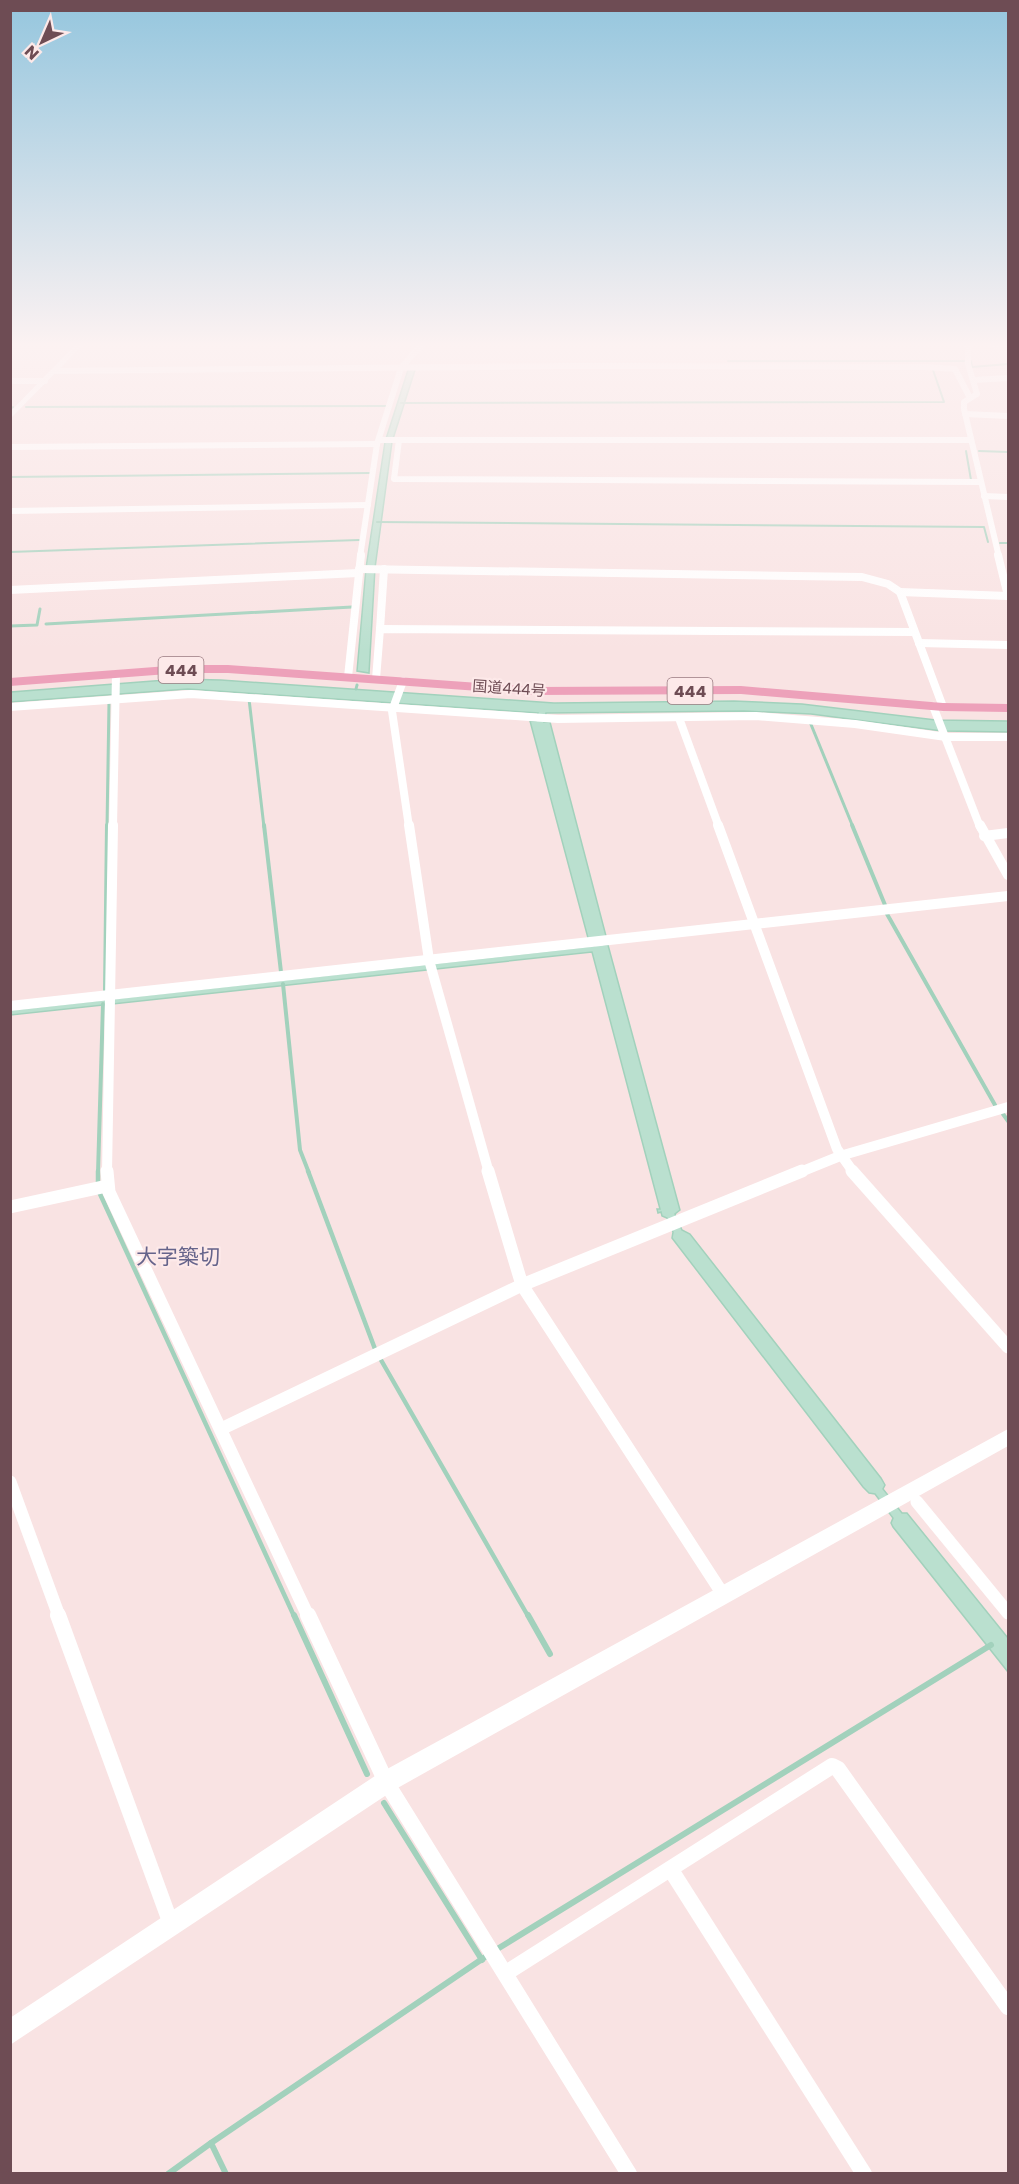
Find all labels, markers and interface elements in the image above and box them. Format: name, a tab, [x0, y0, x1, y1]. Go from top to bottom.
north arrow	[12, 12, 72, 72]
text: N	[20, 40, 44, 65]
road number: 444	[158, 657, 204, 683]
street label: 国道444号	[472, 675, 546, 701]
road number: 444	[668, 678, 712, 704]
district label: 大字築切	[136, 1242, 220, 1271]

